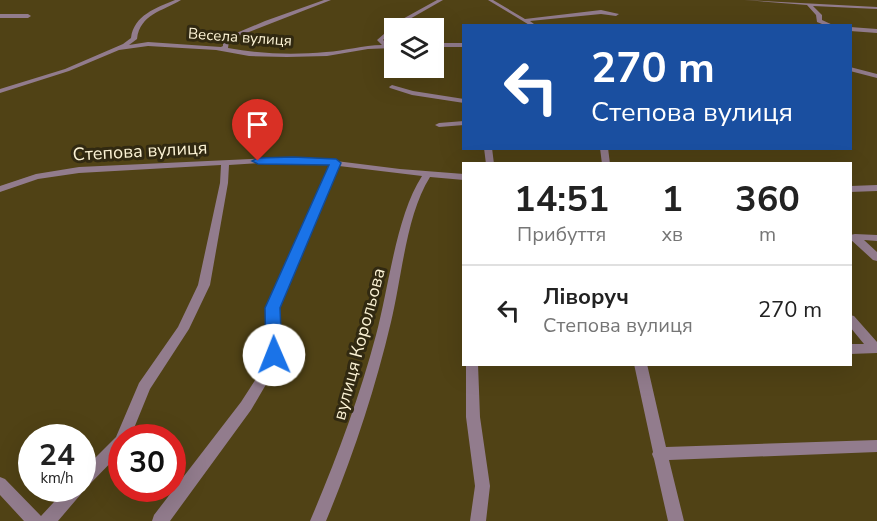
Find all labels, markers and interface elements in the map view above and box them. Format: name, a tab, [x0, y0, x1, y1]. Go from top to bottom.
map controls	[384, 18, 444, 78]
button: layers	[384, 18, 444, 78]
street label: Весела вулиця	[187, 23, 293, 51]
text: 270 m	[591, 40, 715, 97]
icon: left	[492, 48, 570, 126]
text: Степова вулиця	[591, 94, 793, 131]
pin	[232, 99, 283, 161]
icon: arrive	[241, 108, 274, 141]
street label: Степова вулиця	[72, 135, 208, 167]
text: 14:51	[514, 175, 609, 224]
text: 1	[661, 175, 683, 224]
text: 360	[735, 175, 800, 224]
text: Прибуття	[517, 221, 606, 248]
text: хв	[661, 221, 683, 248]
text: m	[759, 221, 776, 248]
street label: вулиця Корольова	[327, 265, 391, 423]
text: Ліворуч	[543, 282, 629, 312]
icon: left	[492, 294, 525, 327]
text: 270 m	[758, 295, 822, 325]
text: Степова вулиця	[543, 312, 693, 339]
position arrow	[242, 323, 306, 387]
speed limit sign: 30	[108, 424, 186, 502]
text: 24	[39, 435, 75, 476]
text: km/h	[40, 468, 74, 488]

